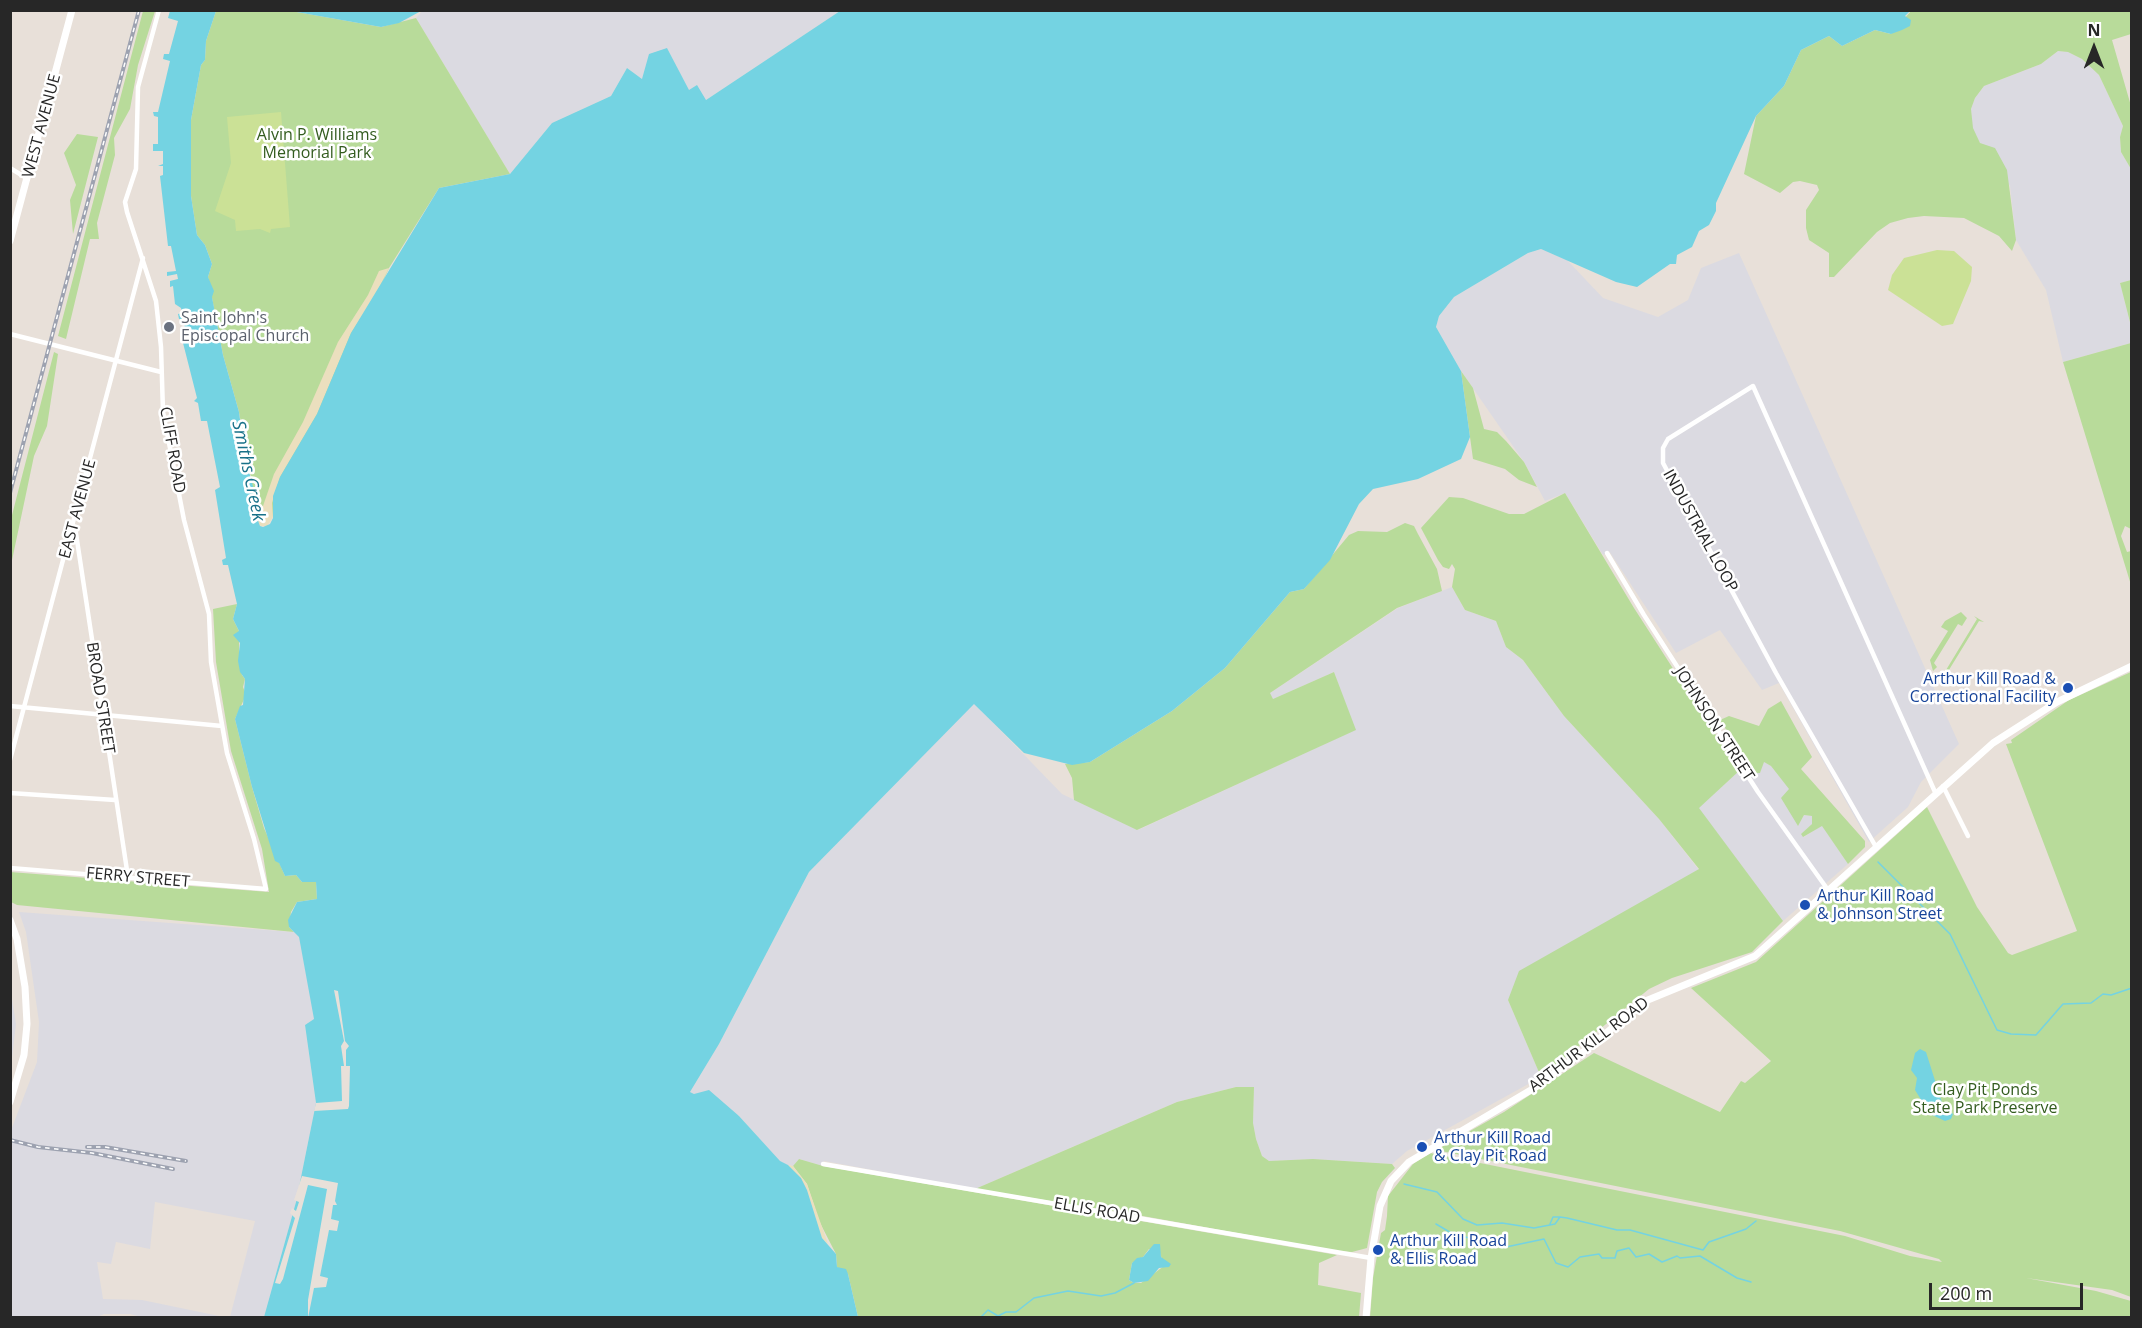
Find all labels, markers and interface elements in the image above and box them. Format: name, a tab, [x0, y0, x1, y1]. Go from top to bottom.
north arrow	[2064, 18, 2124, 78]
text: N	[2087, 19, 2101, 41]
street label: WEST AVENUE	[19, 72, 65, 180]
park label: Alvin P. Williams Memorial Park	[257, 125, 377, 163]
place label: Saint John's Episcopal Church	[181, 308, 309, 346]
marker: Saint John's Episcopal Church	[162, 320, 176, 334]
street label: CLIFF ROAD	[155, 405, 189, 495]
water label: Smiths Creek	[227, 419, 269, 523]
street label: EAST AVENUE	[56, 457, 100, 561]
street label: INDUSTRIAL LOOP	[1658, 466, 1742, 596]
street label: BROAD STREET	[82, 641, 118, 755]
street label: JOHNSON STREET	[1670, 663, 1758, 785]
place label: Arthur Kill Road & Correctional Facility	[1910, 669, 2056, 707]
marker: Arthur Kill Road & Correctional Facility	[2061, 681, 2075, 695]
street label: FERRY STREET	[85, 864, 191, 892]
place label: Arthur Kill Road & Johnson Street	[1817, 886, 1942, 924]
marker: Arthur Kill Road & Johnson Street	[1798, 898, 1812, 912]
street label: ARTHUR KILL ROAD	[1525, 994, 1653, 1096]
park label: Clay Pit Ponds State Park Preserve	[1912, 1080, 2058, 1118]
place label: Arthur Kill Road & Clay Pit Road	[1434, 1128, 1551, 1166]
marker: Arthur Kill Road & Clay Pit Road	[1415, 1140, 1429, 1154]
street label: ELLIS ROAD	[1052, 1194, 1142, 1228]
place label: Arthur Kill Road & Ellis Road	[1390, 1231, 1507, 1269]
marker: Arthur Kill Road & Ellis Road	[1371, 1243, 1385, 1257]
scale bar	[1932, 1271, 2086, 1309]
text: 200 m	[1940, 1281, 1992, 1305]

